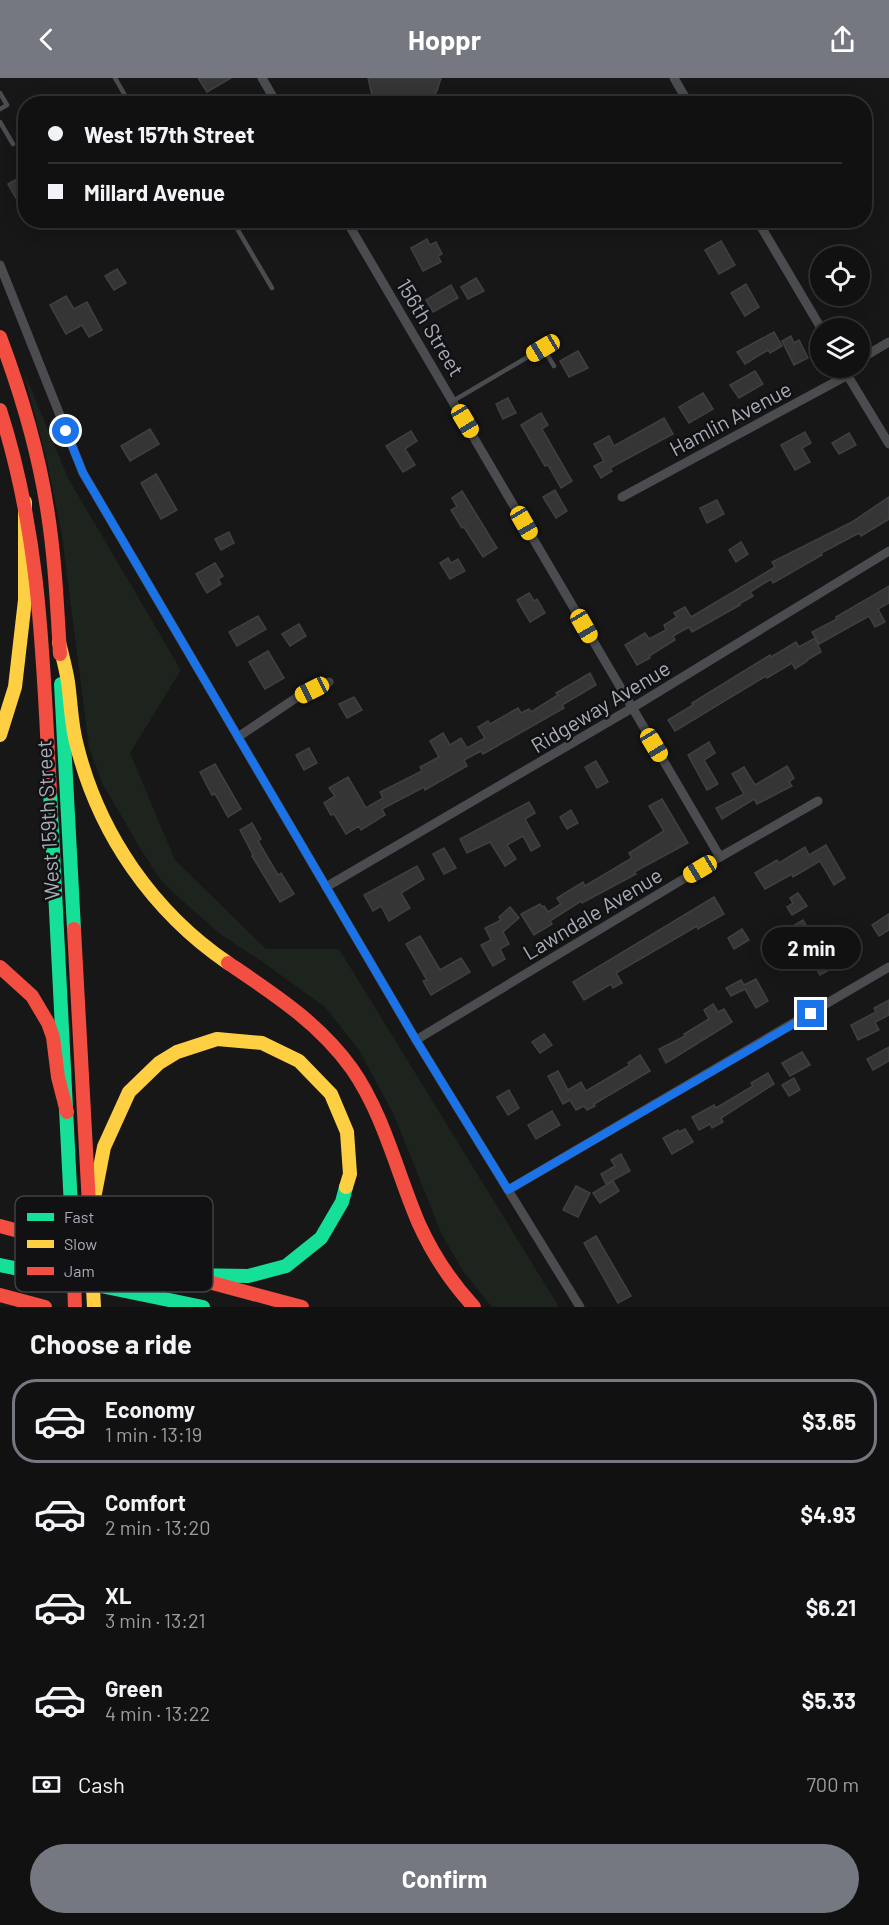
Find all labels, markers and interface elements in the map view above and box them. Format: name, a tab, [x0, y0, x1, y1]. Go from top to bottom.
icon: back	[30, 23, 63, 56]
text: Hoppr	[408, 23, 481, 55]
icon: share	[826, 23, 859, 56]
text: West 157th Street	[84, 121, 255, 147]
text: Millard Avenue	[84, 179, 225, 205]
map controls	[810, 246, 870, 378]
button: locate	[810, 246, 870, 306]
street label: 156th Street	[392, 274, 470, 380]
button: layers	[810, 318, 870, 378]
car	[523, 331, 563, 365]
street label: Hamlin Avenue	[665, 375, 795, 461]
car	[448, 401, 482, 441]
route start	[52, 417, 79, 444]
car	[507, 503, 541, 543]
car	[567, 606, 601, 646]
street label: Ridgeway Avenue	[526, 655, 674, 757]
car	[292, 674, 332, 706]
car	[637, 725, 671, 765]
street label: West 159th Street	[30, 739, 64, 901]
car	[680, 852, 720, 886]
street label: Lawndale Avenue	[518, 862, 666, 964]
callout: 2 min	[762, 927, 860, 969]
text: 2 min	[788, 936, 835, 960]
route end	[797, 1000, 824, 1027]
legend	[15, 1196, 213, 1292]
text: Fast	[64, 1207, 94, 1226]
text: Slow	[64, 1234, 97, 1253]
text: Jam	[64, 1261, 95, 1280]
text: Choose a ride	[30, 1327, 192, 1359]
icon: car	[33, 1394, 87, 1448]
text: Economy	[105, 1396, 195, 1422]
text: $3.65	[802, 1408, 856, 1434]
text: 1 min · 13:19	[105, 1422, 202, 1446]
icon: car	[33, 1487, 87, 1541]
text: Comfort	[105, 1489, 186, 1515]
text: $4.93	[801, 1501, 856, 1527]
text: 2 min · 13:20	[105, 1515, 210, 1539]
icon: car	[33, 1580, 87, 1634]
text: XL	[105, 1582, 131, 1608]
text: $6.21	[806, 1594, 856, 1620]
text: 3 min · 13:21	[105, 1608, 205, 1632]
icon: car	[33, 1673, 87, 1727]
text: Green	[105, 1675, 163, 1701]
text: $5.33	[802, 1687, 856, 1713]
text: 4 min · 13:22	[105, 1701, 210, 1725]
icon: cash	[30, 1768, 63, 1801]
text: Cash	[78, 1771, 125, 1797]
text: 700 m	[806, 1772, 859, 1796]
button: Confirm	[30, 1844, 859, 1913]

